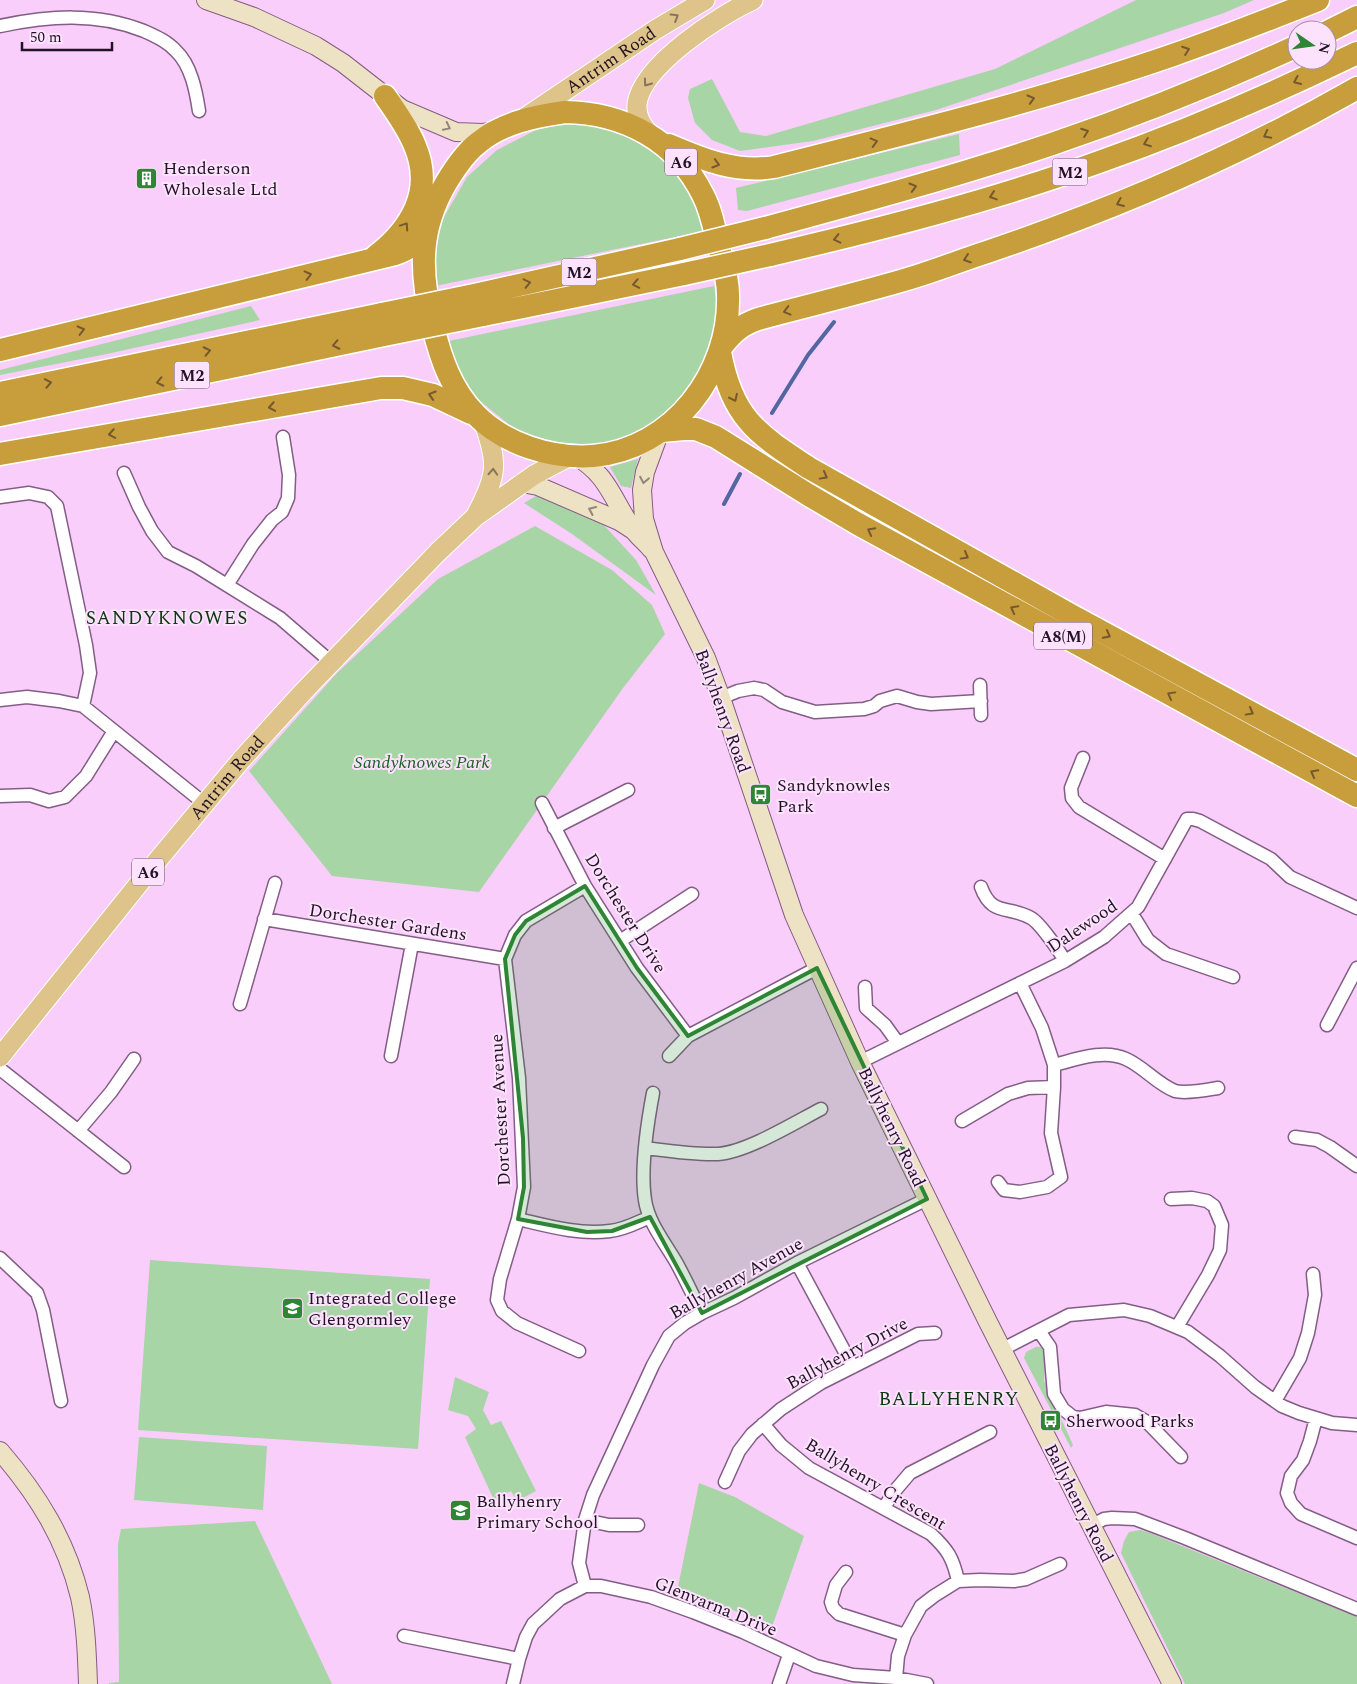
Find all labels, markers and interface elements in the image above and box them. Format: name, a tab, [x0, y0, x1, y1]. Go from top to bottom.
one-way arrow	[670, 14, 679, 24]
scale bar	[22, 20, 112, 52]
street label: Antrim Road	[560, 20, 661, 101]
north arrow	[1287, 20, 1337, 70]
text: 50 m	[30, 26, 62, 49]
text: N	[1313, 40, 1336, 56]
one-way arrow	[1181, 46, 1190, 56]
one-way arrow	[1293, 75, 1302, 86]
one-way arrow	[644, 77, 653, 87]
one-way arrow	[1026, 95, 1035, 105]
one-way arrow	[442, 121, 451, 132]
one-way arrow	[1080, 128, 1089, 138]
one-way arrow	[1264, 129, 1273, 139]
one-way arrow	[870, 137, 879, 148]
one-way arrow	[1143, 137, 1152, 147]
road number: A6	[665, 148, 697, 176]
place label: Henderson Wholesale Ltd	[163, 155, 278, 203]
one-way arrow	[711, 158, 719, 168]
road number: M2	[1052, 158, 1088, 186]
building icon: Henderson Wholesale Ltd	[135, 166, 159, 190]
one-way arrow	[909, 182, 917, 192]
one-way arrow	[990, 190, 998, 200]
one-way arrow	[1116, 197, 1125, 207]
one-way arrow	[399, 222, 408, 232]
one-way arrow	[832, 233, 841, 244]
one-way arrow	[963, 253, 972, 263]
road number: M2	[562, 258, 596, 286]
one-way arrow	[304, 270, 313, 281]
one-way arrow	[522, 278, 531, 289]
one-way arrow	[632, 278, 641, 288]
one-way arrow	[784, 305, 792, 315]
one-way arrow	[77, 325, 86, 336]
one-way arrow	[332, 339, 341, 350]
one-way arrow	[203, 346, 211, 356]
road number: M2	[174, 362, 210, 388]
one-way arrow	[156, 376, 165, 386]
one-way arrow	[43, 378, 52, 389]
one-way arrow	[428, 391, 437, 401]
one-way arrow	[727, 393, 738, 402]
one-way arrow	[268, 401, 276, 411]
one-way arrow	[107, 429, 116, 439]
one-way arrow	[488, 468, 498, 476]
one-way arrow	[818, 470, 827, 480]
one-way arrow	[639, 475, 650, 484]
one-way arrow	[588, 505, 597, 516]
one-way arrow	[867, 527, 876, 537]
one-way arrow	[960, 549, 969, 559]
district label: SANDYKNOWES	[86, 604, 248, 633]
one-way arrow	[1010, 605, 1019, 615]
road number: A8(M)	[1034, 622, 1092, 650]
one-way arrow	[1102, 628, 1111, 638]
street label: Ballyhenry Road	[688, 645, 758, 777]
one-way arrow	[1168, 691, 1177, 701]
one-way arrow	[1245, 706, 1254, 716]
street label: Antrim Road	[183, 730, 271, 826]
park label: Sandyknowes Park	[354, 749, 490, 776]
one-way arrow	[1310, 769, 1319, 779]
place label: Sandyknowles Park	[777, 772, 890, 820]
bus stop icon: Sandyknowles Park	[749, 783, 773, 807]
street label: Dorchester Drive	[578, 848, 673, 979]
road number: A6	[132, 859, 164, 886]
street label: Dalewood	[1042, 893, 1123, 960]
street label: Dorchester Gardens	[307, 897, 469, 948]
street label: Dorchester Avenue	[483, 1033, 518, 1187]
street label: Ballyhenry Road	[851, 1063, 932, 1192]
street label: Ballyhenry Avenue	[664, 1230, 808, 1326]
place label: Integrated College Glengormley	[308, 1285, 456, 1333]
school or university icon: Integrated College Glengormley	[280, 1296, 304, 1320]
street label: Ballyhenry Drive	[782, 1310, 913, 1397]
district label: BALLYHENRY	[879, 1385, 1019, 1414]
place label: Sherwood Parks	[1066, 1408, 1194, 1435]
bus stop icon: Sherwood Parks	[1038, 1409, 1062, 1433]
street label: Ballyhenry Crescent	[800, 1431, 952, 1537]
street label: Ballyhenry Road	[1037, 1439, 1120, 1567]
place label: Ballyhenry Primary School	[476, 1488, 598, 1536]
school or university icon: Ballyhenry Primary School	[448, 1499, 472, 1523]
street label: Glenvarna Drive	[650, 1570, 781, 1643]

